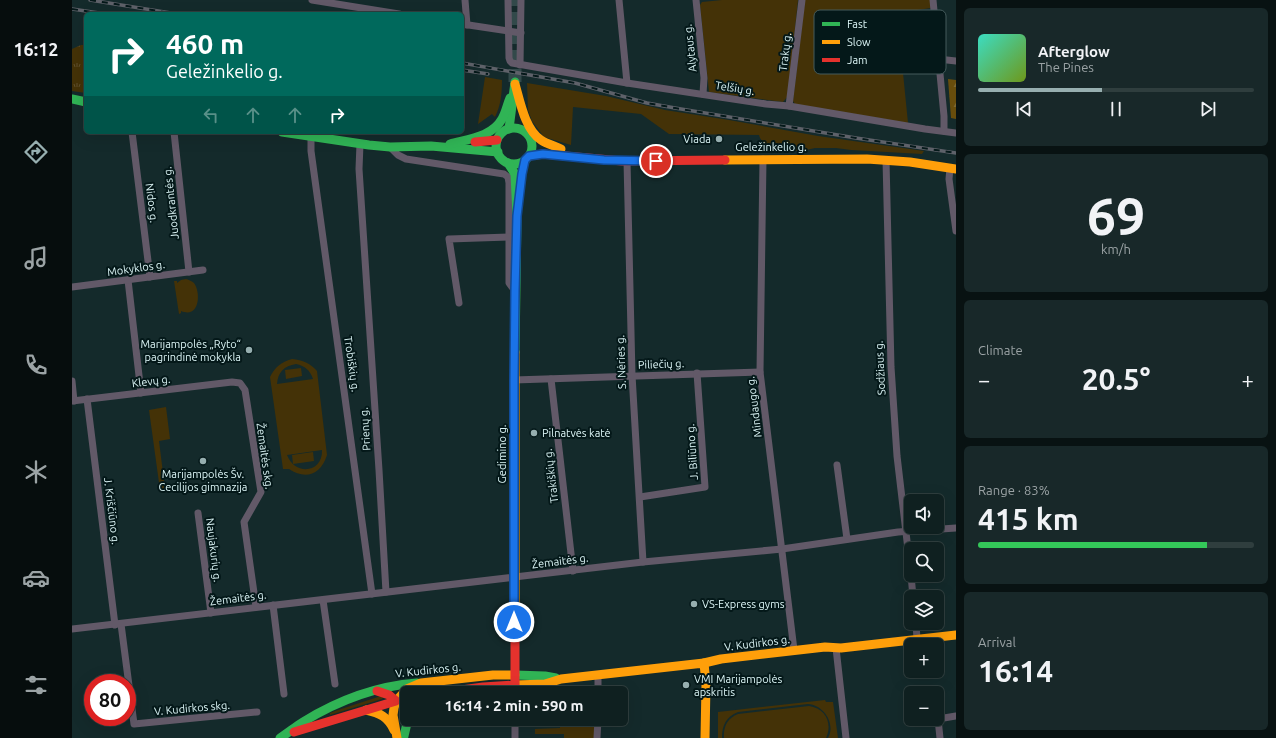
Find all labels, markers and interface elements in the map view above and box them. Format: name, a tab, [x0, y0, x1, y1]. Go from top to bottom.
legend	[814, 10, 946, 74]
text: Fast	[847, 18, 868, 30]
street label: Alytaus g.	[682, 24, 698, 72]
icon: right	[100, 28, 152, 80]
text: 460 m	[166, 28, 244, 59]
street label: Trakų g.	[777, 32, 793, 72]
text: Slow	[847, 36, 871, 48]
text: 16:12	[13, 39, 59, 59]
text: Afterglow	[1038, 43, 1110, 60]
text: Jam	[847, 54, 868, 66]
text: The Pines	[1038, 60, 1094, 74]
text: Geležinkelio g.	[166, 61, 283, 81]
street label: Telšių g.	[714, 79, 756, 97]
icon: previous	[1013, 98, 1035, 120]
icon: pause	[1105, 98, 1127, 120]
icon: next	[1197, 98, 1219, 120]
icon: left	[200, 104, 222, 126]
icon: ahead	[242, 104, 264, 126]
icon: ahead	[284, 104, 306, 126]
icon: right	[326, 104, 348, 126]
place label: Viada	[683, 133, 711, 145]
marker: Viada	[714, 134, 724, 144]
icon: directions	[22, 138, 50, 166]
street label: Geležinkelio g.	[735, 141, 807, 153]
pin	[639, 144, 673, 178]
icon: arrive	[645, 150, 667, 172]
street label: Juodkrantės g.	[161, 166, 181, 240]
street label: Nidos g.	[144, 183, 160, 223]
text: 69	[1087, 187, 1145, 245]
text: km/h	[1101, 242, 1131, 256]
icon: music	[22, 244, 50, 272]
street label: Mokyklos g.	[106, 258, 166, 278]
street label: Trobiškių g.	[342, 335, 362, 393]
street label: S. Nėries g.	[614, 335, 628, 389]
place label: Marijampolės „Ryto“ pagrindinė mokykla	[140, 338, 241, 363]
street label: Sodžiaus g.	[873, 340, 887, 396]
text: Climate	[978, 343, 1023, 357]
marker: Marijampolės „Ryto“ pagrindinė mokykla	[244, 345, 254, 355]
icon: phone	[22, 351, 50, 379]
street label: Piliečių g.	[638, 357, 684, 371]
text: 20.5°	[1082, 362, 1150, 396]
text: −	[978, 367, 990, 392]
text: +	[1242, 367, 1254, 392]
street label: Klevų g.	[131, 373, 171, 389]
street label: Mindaugo g.	[744, 376, 764, 438]
street label: Prienų g.	[357, 407, 373, 451]
street label: Žemaitės skg.	[254, 422, 277, 490]
street label: J. Biliūno g.	[684, 423, 700, 481]
street label: Gedimino g.	[496, 425, 508, 483]
place label: Pilnatvės katė	[542, 427, 611, 439]
marker: Pilnatvės katė	[529, 428, 539, 438]
street label: Trakiškių g.	[542, 448, 560, 504]
marker: Marijampolės Šv. Cecilijos gimnazija	[198, 456, 208, 466]
icon: climate	[22, 458, 50, 486]
place label: Marijampolės Šv. Cecilijos gimnazija	[158, 467, 248, 493]
street label: J. Kriščiūno g.	[102, 477, 122, 545]
text: Range · 83%	[978, 483, 1050, 497]
map controls	[904, 494, 944, 726]
button: sound	[904, 494, 944, 534]
text: 415 km	[978, 502, 1079, 536]
street label: Naujakurių g.	[204, 517, 224, 583]
button: search	[904, 542, 944, 582]
street label: Žemaitės g.	[531, 551, 589, 570]
icon: car	[22, 564, 50, 592]
street label: Žemaitės g.	[209, 588, 267, 607]
button: layers	[904, 590, 944, 630]
place label: VS-Express gyms	[702, 598, 785, 610]
marker: VS-Express gyms	[689, 599, 699, 609]
position arrow	[493, 601, 535, 643]
street label: V. Kudirkos g.	[724, 633, 790, 653]
text: Arrival	[978, 635, 1016, 649]
button: +	[904, 638, 944, 678]
text: 16:14	[978, 654, 1053, 688]
street label: V. Kudirkos g.	[395, 661, 461, 679]
icon: filters	[22, 671, 50, 699]
place label: VMI Marijampolės apskritis	[694, 673, 783, 698]
speed limit sign: 80	[84, 674, 136, 726]
marker: VMI Marijampolės apskritis	[681, 680, 691, 690]
button: −	[904, 686, 944, 726]
text: 16:14 · 2 min · 590 m	[445, 697, 583, 714]
street label: V. Kudirkos skg.	[154, 699, 230, 717]

